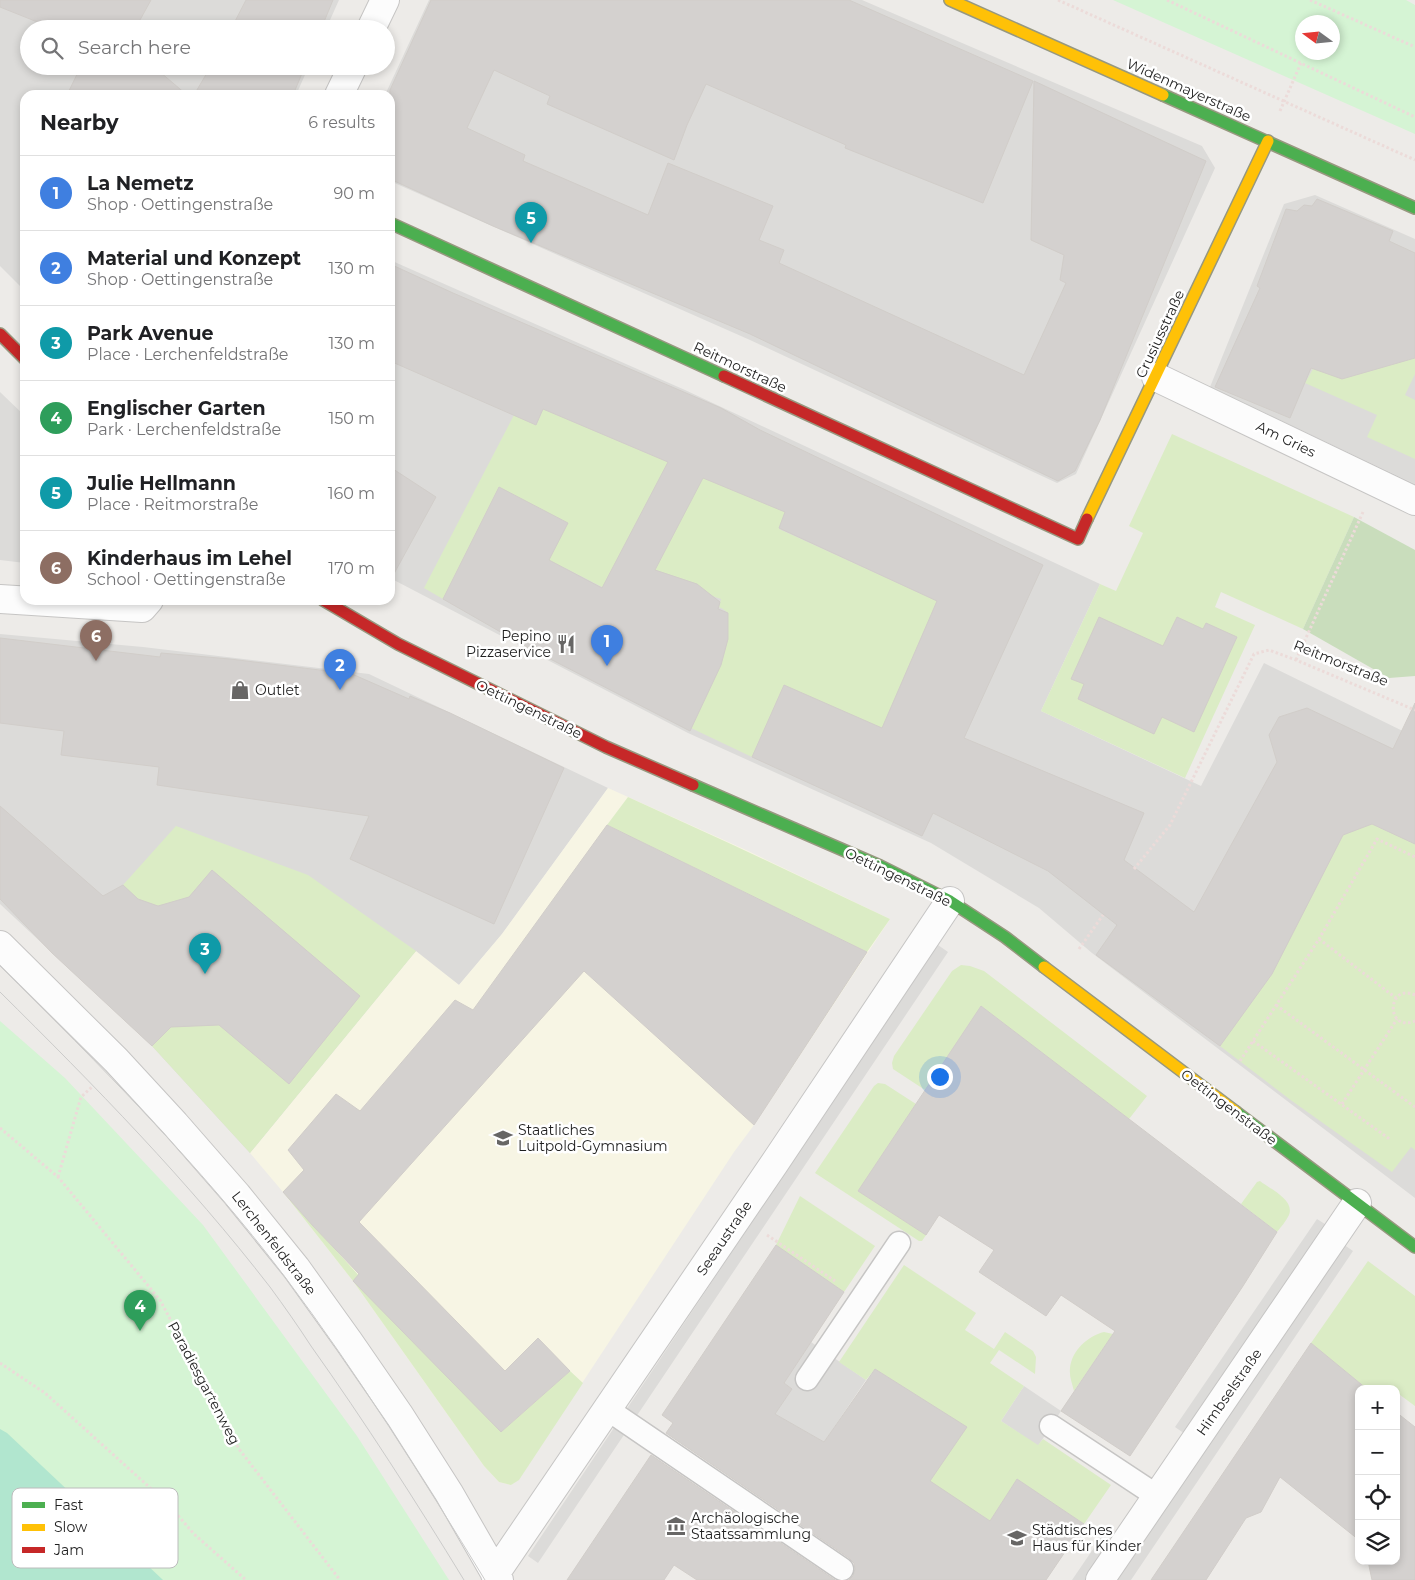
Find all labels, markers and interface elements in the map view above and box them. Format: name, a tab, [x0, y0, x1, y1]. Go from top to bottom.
north arrow	[1295, 15, 1340, 60]
search box	[20, 20, 395, 75]
icon: search	[38, 34, 66, 62]
text: Search here	[78, 36, 191, 59]
street label: Widenmayerstraße	[1124, 54, 1254, 126]
text: Nearby	[40, 110, 119, 135]
text: 6 results	[308, 113, 375, 132]
text: La Nemetz	[87, 172, 194, 195]
text: 1	[53, 184, 59, 203]
text: 90 m	[333, 184, 375, 203]
text: Shop · Oettingenstraße	[87, 195, 273, 214]
pin: 5	[515, 202, 547, 243]
text: Material und Konzept	[87, 247, 301, 270]
text: 2	[51, 259, 61, 278]
text: 130 m	[328, 259, 375, 278]
text: Shop · Oettingenstraße	[87, 270, 273, 289]
street label: Crusiusstraße	[1132, 287, 1188, 381]
text: Park Avenue	[87, 322, 214, 345]
text: 3	[51, 334, 61, 353]
text: 130 m	[328, 334, 375, 353]
street label: Reitmorstraße	[691, 338, 789, 396]
text: Place · Lerchenfeldstraße	[87, 345, 289, 364]
text: Englischer Garten	[87, 397, 266, 420]
text: 4	[50, 409, 62, 428]
text: 150 m	[328, 409, 375, 428]
street label: Am Gries	[1253, 417, 1319, 461]
text: Park · Lerchenfeldstraße	[87, 420, 281, 439]
text: Julie Hellmann	[87, 472, 236, 495]
text: 5	[51, 484, 61, 503]
text: 160 m	[328, 484, 375, 503]
text: Place · Reitmorstraße	[87, 495, 258, 514]
text: Kinderhaus im Lehel	[87, 547, 292, 570]
text: 6	[51, 559, 61, 578]
text: 170 m	[328, 559, 375, 578]
text: School · Oettingenstraße	[87, 570, 286, 589]
pin: 6	[80, 620, 112, 661]
pin: 1	[591, 625, 623, 666]
place label: Pepino Pizzaservice	[466, 627, 551, 661]
restaurant icon: Pepino Pizzaservice	[555, 633, 577, 655]
street label: Reitmorstraße	[1291, 636, 1391, 690]
pin: 2	[324, 649, 356, 690]
street label: Oettingenstraße	[473, 676, 585, 742]
shop icon: Outlet	[229, 679, 251, 701]
place label: Outlet	[255, 681, 300, 699]
street label: Oettingenstraße	[842, 844, 954, 910]
pin: 3	[189, 933, 221, 974]
your location	[927, 1064, 953, 1090]
street label: Oettingenstraße	[1177, 1065, 1281, 1149]
place label: Staatliches Luitpold-Gymnasium	[518, 1121, 668, 1155]
school or university icon: Staatliches Luitpold-Gymnasium	[492, 1127, 514, 1149]
street label: Lerchenfeldstraße	[228, 1187, 320, 1299]
street label: Seeaustraße	[692, 1197, 756, 1279]
pin: 4	[124, 1290, 156, 1331]
street label: Paradiesgartenweg	[164, 1318, 244, 1448]
street label: Himbselstraße	[1192, 1345, 1266, 1439]
map controls	[1355, 1385, 1400, 1565]
button: +	[1355, 1385, 1400, 1430]
button: −	[1355, 1430, 1400, 1475]
button: locate	[1355, 1475, 1400, 1520]
legend	[12, 1488, 178, 1568]
text: Fast	[54, 1496, 84, 1514]
place label: Archäologische Staatssammlung	[691, 1509, 811, 1543]
museum icon: Archäologische Staatssammlung	[665, 1515, 687, 1537]
text: Slow	[54, 1518, 88, 1536]
button: layers	[1355, 1520, 1400, 1565]
place label: Städtisches Haus für Kinder	[1032, 1521, 1142, 1555]
school or university icon: Städtisches Haus für Kinder	[1006, 1527, 1028, 1549]
text: Jam	[53, 1541, 84, 1559]

